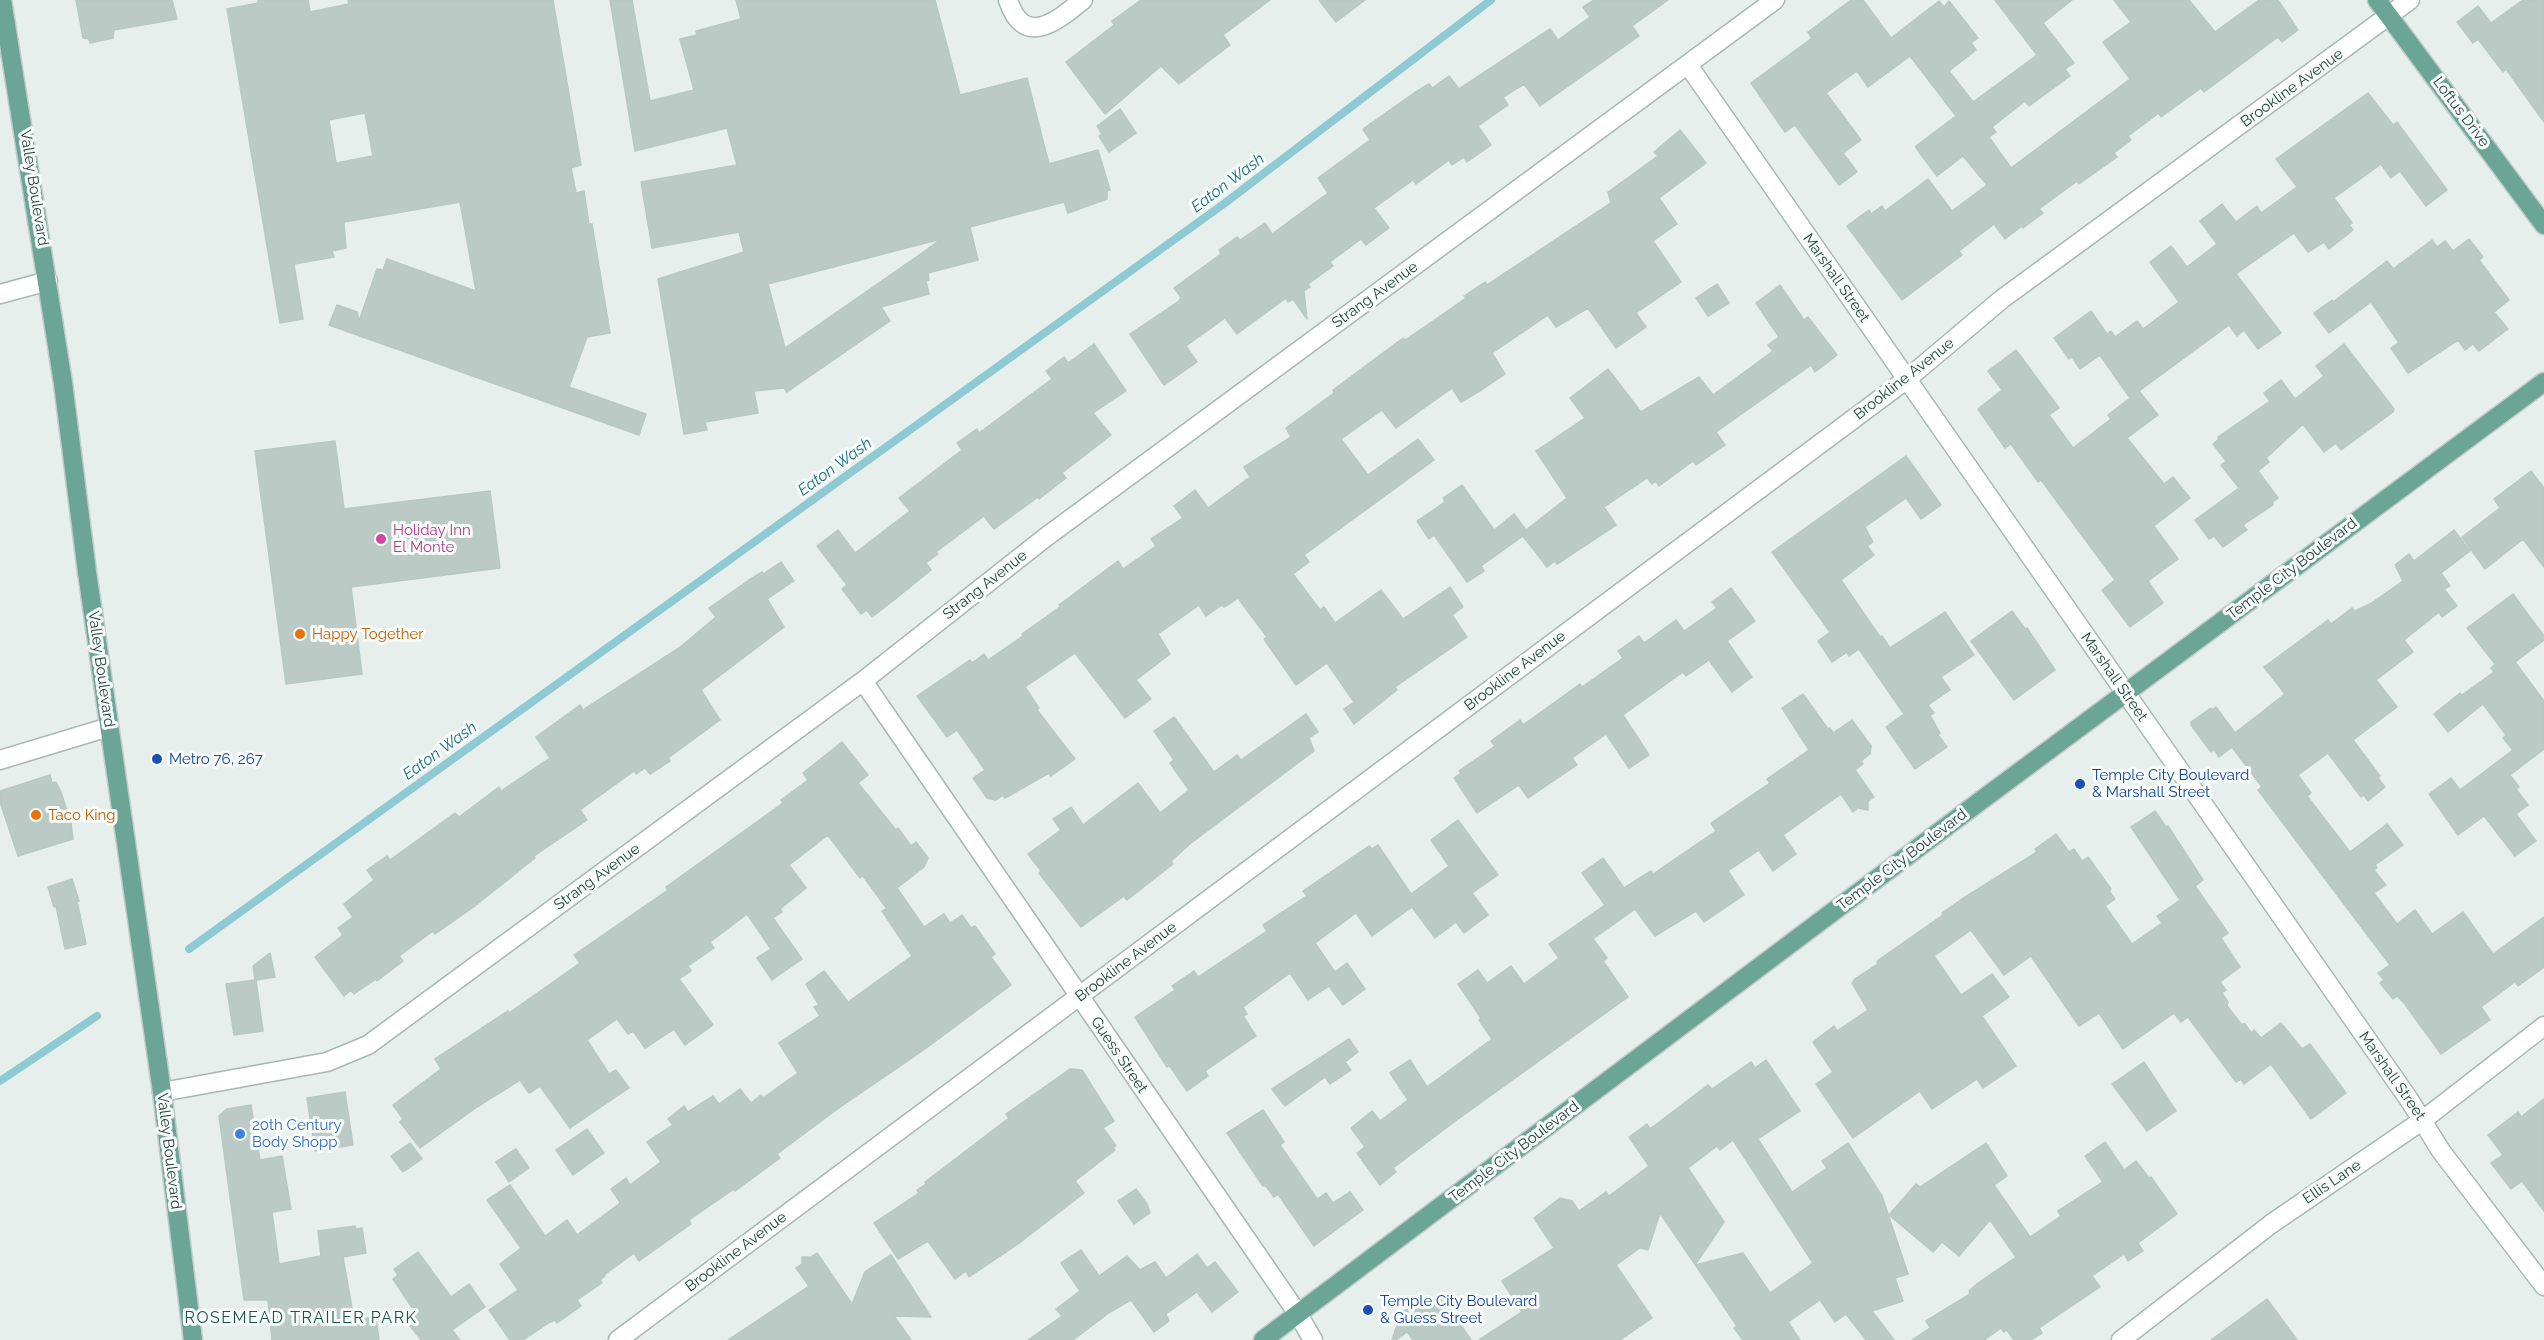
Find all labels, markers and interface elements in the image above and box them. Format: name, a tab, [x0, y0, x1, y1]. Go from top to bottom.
street label: Brookline Avenue	[2237, 45, 2347, 131]
street label: Loftus Drive	[2429, 73, 2493, 151]
street label: Valley Boulevard	[16, 129, 52, 247]
water label: Eaton Wash	[1188, 149, 1268, 217]
street label: Marshall Street	[1799, 230, 1873, 326]
street label: Strang Avenue	[1328, 258, 1422, 332]
street label: Brookline Avenue	[1850, 334, 1958, 424]
water label: Eaton Wash	[794, 434, 876, 500]
street label: Temple City Boulevard	[2224, 514, 2360, 624]
place label: Holiday Inn El Monte	[393, 521, 471, 556]
marker: Holiday Inn El Monte	[374, 532, 388, 546]
street label: Strang Avenue	[939, 547, 1031, 623]
street label: Valley Boulevard	[84, 610, 118, 728]
place label: Happy Together	[312, 625, 424, 643]
marker: Happy Together	[293, 627, 307, 641]
street label: Brookline Avenue	[1461, 627, 1569, 715]
street label: Marshall Street	[2077, 629, 2151, 725]
water label: Eaton Wash	[399, 718, 481, 784]
place label: Metro 76, 267	[169, 750, 263, 768]
marker: Metro 76, 267	[150, 752, 164, 766]
place label: Temple City Boulevard & Marshall Street	[2092, 766, 2249, 801]
marker: Temple City Boulevard & Marshall Street	[2073, 777, 2087, 791]
street label: Temple City Boulevard	[1834, 805, 1970, 915]
place label: Taco King	[48, 806, 116, 824]
marker: Taco King	[29, 808, 43, 822]
street label: Strang Avenue	[550, 840, 644, 914]
street label: Brookline Avenue	[1072, 918, 1180, 1006]
street label: Guess Street	[1087, 1013, 1151, 1097]
street label: Marshall Street	[2355, 1028, 2429, 1124]
street label: Valley Boulevard	[153, 1092, 185, 1210]
street label: Temple City Boulevard	[1446, 1097, 1582, 1207]
place label: 20th Century Body Shopp	[252, 1116, 342, 1151]
marker: 20th Century Body Shopp	[233, 1127, 247, 1141]
street label: Ellis Lane	[2300, 1156, 2364, 1208]
street label: Brookline Avenue	[682, 1208, 790, 1296]
place label: Temple City Boulevard & Guess Street	[1380, 1292, 1537, 1327]
marker: Temple City Boulevard & Guess Street	[1361, 1303, 1375, 1317]
district label: ROSEMEAD TRAILER PARK	[185, 1308, 417, 1328]

